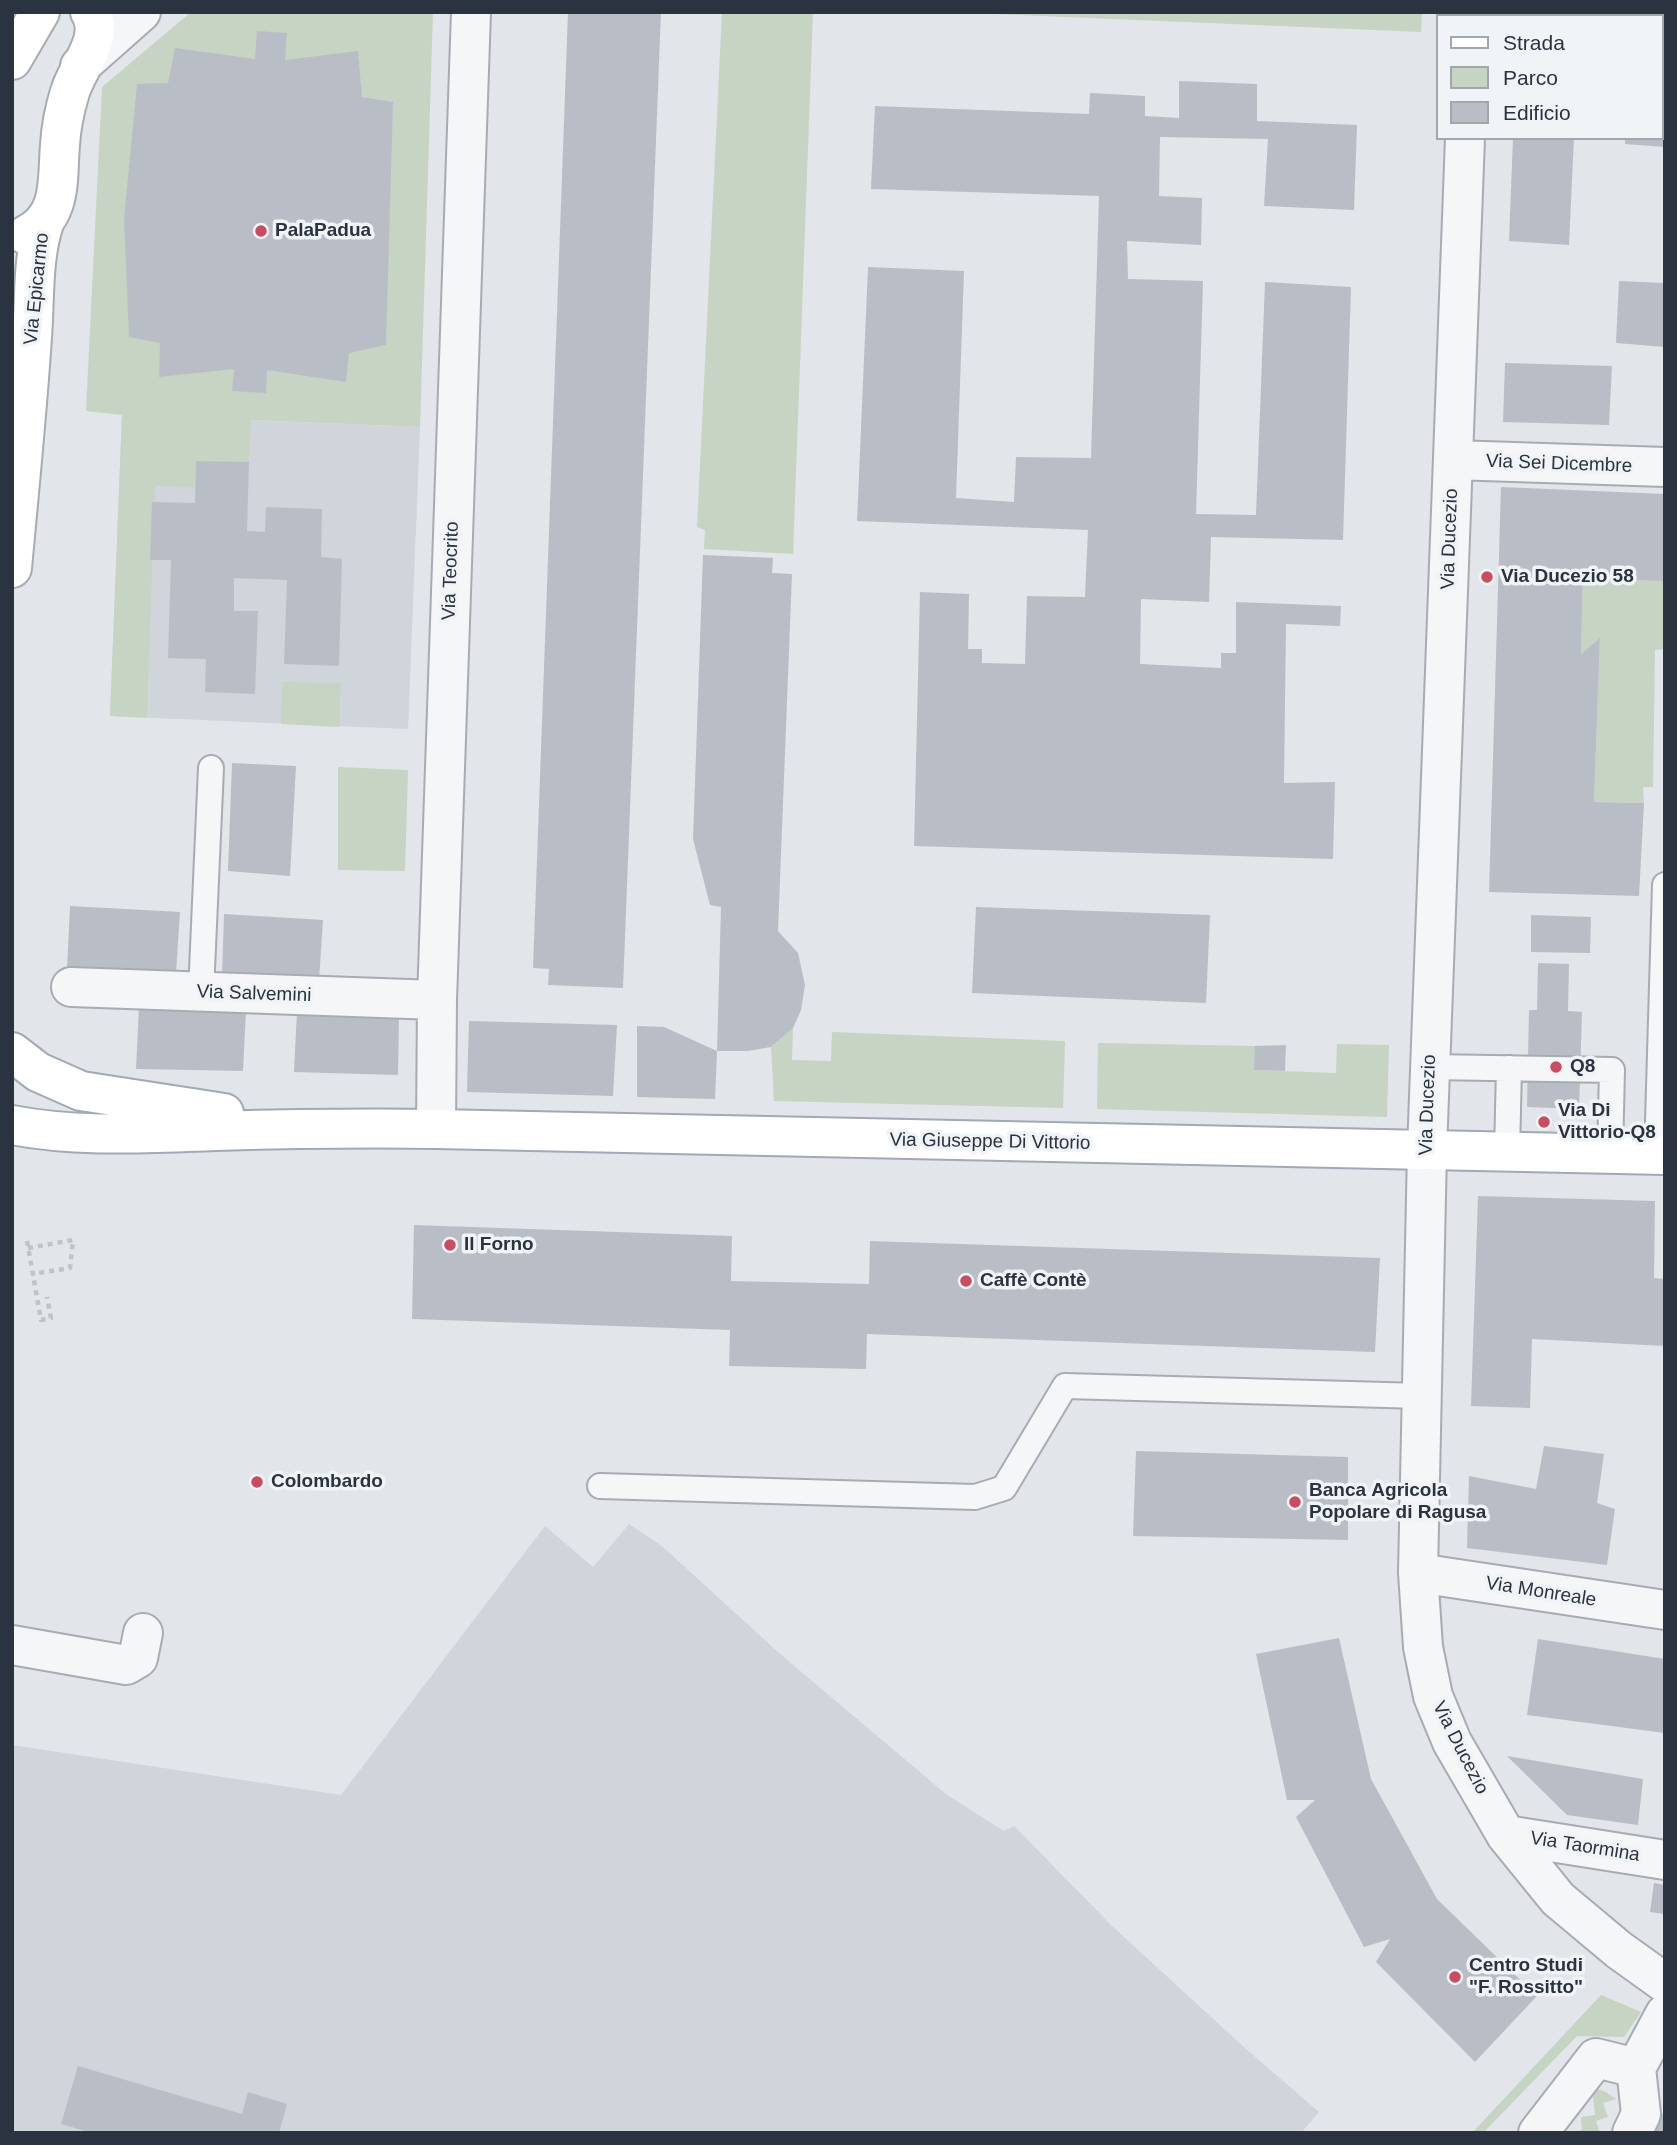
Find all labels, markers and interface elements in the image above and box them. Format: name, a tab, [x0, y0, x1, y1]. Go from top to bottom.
legend	[1436, 14, 1663, 140]
text: Strada	[1503, 31, 1565, 54]
text: Parco	[1503, 66, 1558, 89]
text: Edificio	[1503, 101, 1571, 124]
place label: PalaPadua	[275, 220, 371, 242]
marker: PalaPadua	[253, 223, 269, 239]
street label: Via Epicarmo	[20, 232, 54, 346]
street label: Via Sei Dicembre	[1485, 450, 1633, 478]
street label: Via Ducezio	[1437, 488, 1463, 590]
street label: Via Teocrito	[438, 521, 464, 621]
place label: Via Ducezio 58	[1501, 566, 1634, 588]
marker: Via Ducezio 58	[1479, 569, 1495, 585]
street label: Via Salvemini	[196, 981, 312, 1007]
street label: Via Ducezio	[1415, 1054, 1441, 1156]
place label: Q8	[1570, 1056, 1595, 1078]
marker: Q8	[1548, 1059, 1564, 1075]
place label: Via Di Vittorio-Q8	[1558, 1100, 1656, 1144]
marker: Via Di Vittorio-Q8	[1536, 1114, 1552, 1130]
street label: Via Giuseppe Di Vittorio	[889, 1129, 1091, 1155]
place label: Il Forno	[464, 1234, 534, 1256]
marker: Il Forno	[442, 1237, 458, 1253]
place label: Caffè Contè	[980, 1270, 1087, 1292]
marker: Caffè Contè	[958, 1273, 974, 1289]
place label: Colombardo	[271, 1471, 383, 1493]
marker: Colombardo	[249, 1474, 265, 1490]
place label: Banca Agricola Popolare di Ragusa	[1309, 1480, 1486, 1524]
marker: Banca Agricola Popolare di Ragusa	[1287, 1494, 1303, 1510]
street label: Via Monreale	[1484, 1572, 1598, 1612]
street label: Via Ducezio	[1427, 1698, 1493, 1798]
street label: Via Taormina	[1529, 1827, 1641, 1867]
place label: Centro Studi "F. Rossitto"	[1469, 1955, 1583, 1999]
marker: Centro Studi "F. Rossitto"	[1447, 1969, 1463, 1985]

